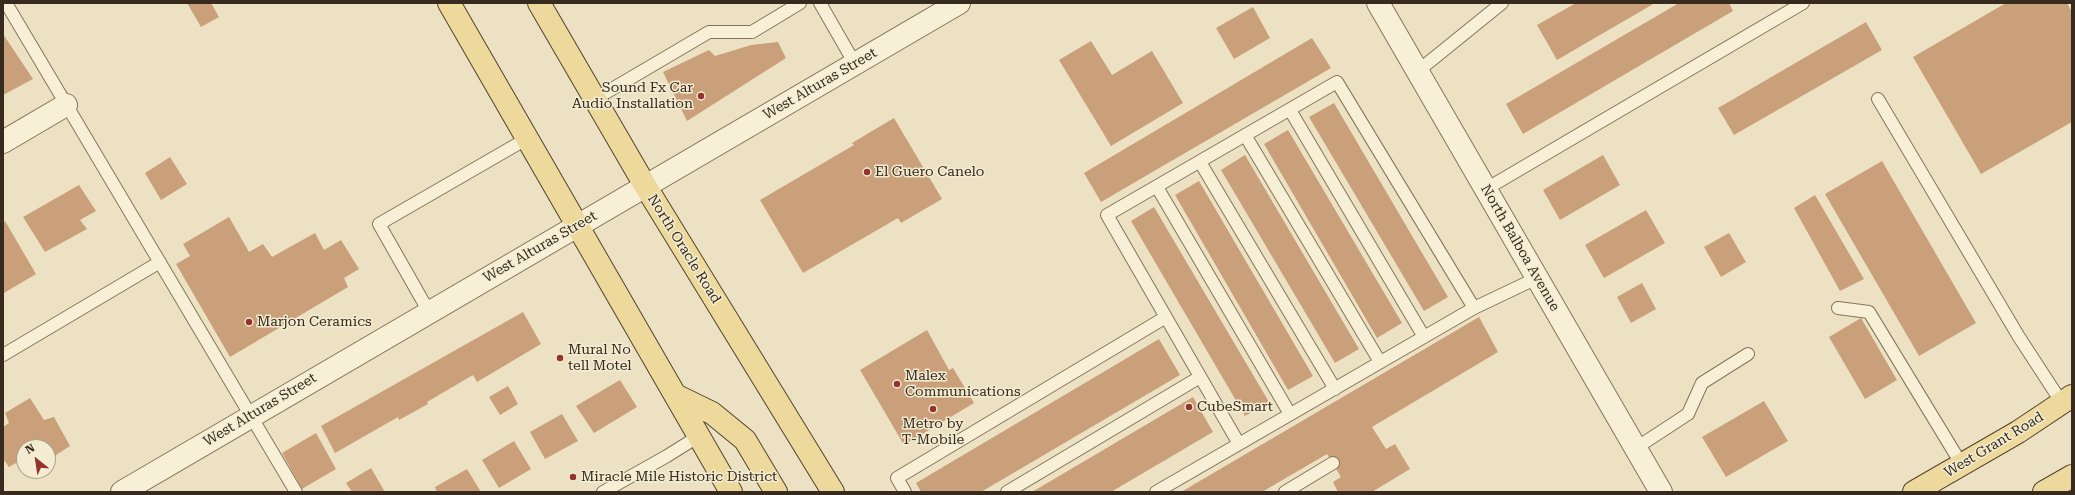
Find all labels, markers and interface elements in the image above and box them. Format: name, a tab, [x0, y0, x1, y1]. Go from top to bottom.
street label: West Alturas Street	[760, 45, 880, 123]
place label: Sound Fx Car Audio Installation	[572, 80, 693, 112]
marker: Sound Fx Car Audio Installation	[696, 91, 706, 101]
place label: El Guero Canelo	[875, 164, 984, 180]
marker: El Guero Canelo	[862, 167, 872, 177]
street label: North Balboa Avenue	[1477, 182, 1563, 314]
street label: North Oracle Road	[644, 191, 724, 307]
street label: West Alturas Street	[480, 208, 600, 286]
place label: Marjon Ceramics	[257, 314, 372, 330]
marker: Marjon Ceramics	[244, 317, 254, 327]
place label: Mural No tell Motel	[568, 342, 632, 374]
marker: Mural No tell Motel	[555, 353, 565, 363]
place label: Malex Communications	[905, 368, 1021, 400]
street label: West Alturas Street	[201, 370, 319, 450]
marker: Malex Communications	[892, 379, 902, 389]
place label: CubeSmart	[1197, 399, 1273, 415]
marker: CubeSmart	[1184, 402, 1194, 412]
marker: Metro by T-Mobile	[928, 404, 938, 414]
street label: West Grant Road	[1941, 409, 2047, 481]
place label: Metro by T-Mobile	[902, 416, 964, 448]
north arrow	[16, 439, 56, 479]
text: N	[23, 441, 37, 457]
place label: Miracle Mile Historic District	[581, 469, 777, 485]
marker: Miracle Mile Historic District	[568, 472, 578, 482]

